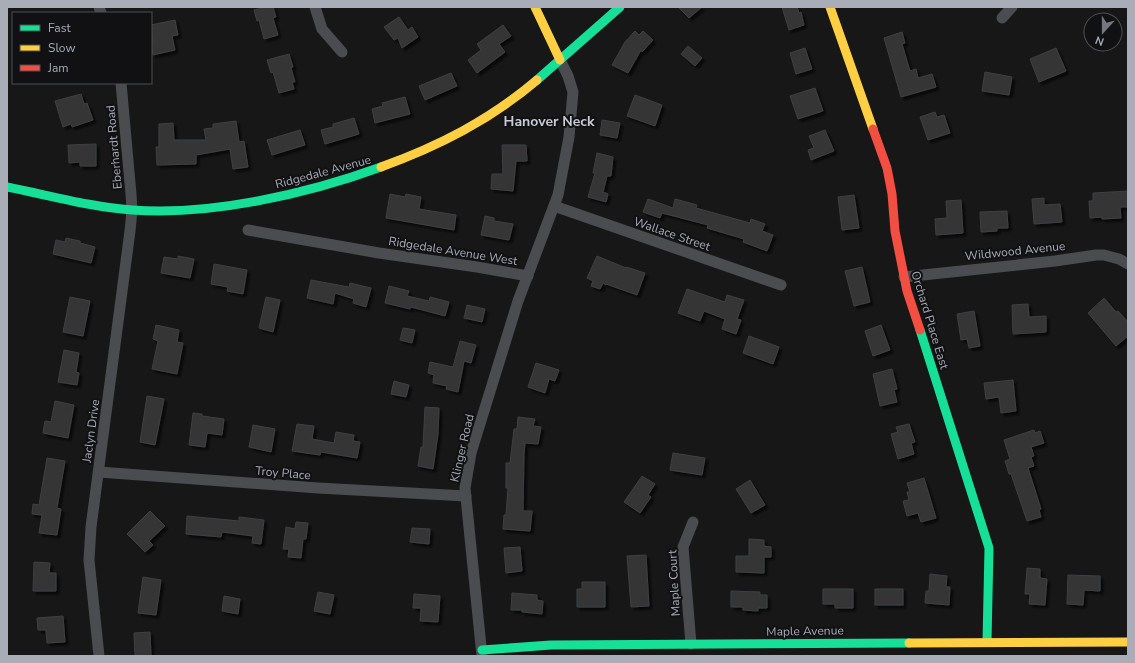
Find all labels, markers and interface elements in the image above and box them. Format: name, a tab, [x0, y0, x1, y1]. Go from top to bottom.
legend	[12, 12, 152, 84]
north arrow	[1083, 12, 1123, 52]
text: Fast	[48, 20, 71, 36]
text: N	[1093, 32, 1106, 49]
text: Slow	[48, 40, 76, 56]
text: Jam	[47, 60, 69, 76]
street label: Eberhardt Road	[102, 104, 126, 190]
district label: Hanover Neck	[504, 112, 595, 131]
street label: Ridgedale Avenue	[273, 152, 373, 192]
street label: Wallace Street	[632, 213, 713, 255]
street label: Ridgedale Avenue West	[387, 233, 519, 269]
street label: Wildwood Avenue	[964, 238, 1066, 264]
street label: Orchard Place East	[907, 269, 953, 372]
street label: Jaclyn Drive	[79, 398, 103, 465]
street label: Klinger Road	[446, 412, 478, 484]
street label: Troy Place	[255, 463, 311, 483]
street label: Maple Court	[664, 549, 684, 617]
street label: Maple Avenue	[766, 622, 844, 640]

